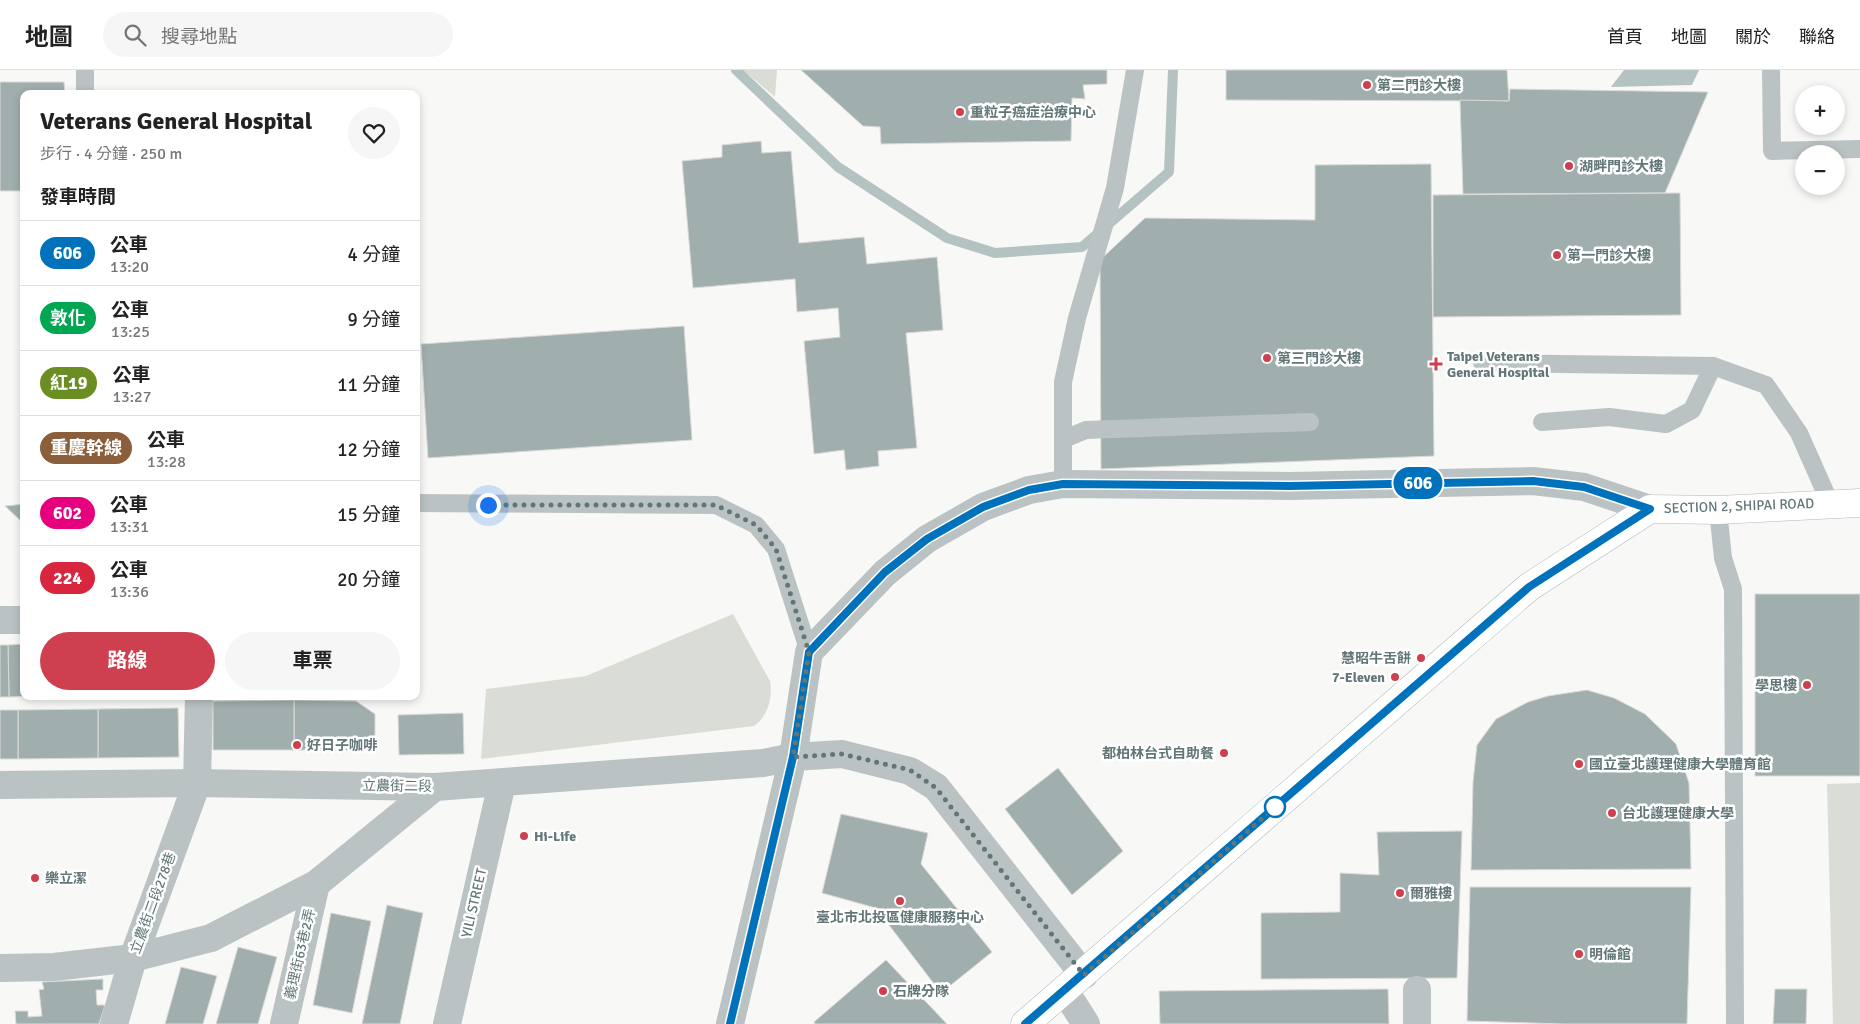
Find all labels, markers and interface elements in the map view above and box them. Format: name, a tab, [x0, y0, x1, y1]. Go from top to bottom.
search box	[103, 12, 453, 57]
icon: search	[121, 21, 149, 49]
text: 地圖	[25, 22, 73, 52]
text: 搜尋地點	[161, 25, 237, 49]
text: 首頁	[1607, 26, 1643, 48]
text: 地圖	[1671, 26, 1707, 48]
text: 關於	[1735, 26, 1771, 48]
text: 聯絡	[1799, 26, 1835, 48]
place label: 第二門診大樓	[1377, 77, 1461, 94]
marker: 第二門診大樓	[1361, 79, 1373, 91]
map controls	[1795, 85, 1845, 195]
button: +	[1795, 85, 1845, 135]
place label: 重粒子癌症治療中心	[970, 104, 1096, 121]
text: Veterans General Hospital	[40, 106, 312, 136]
marker: 重粒子癌症治療中心	[954, 106, 966, 118]
button: heart	[348, 107, 400, 159]
text: 步行 · 4 分鐘 · 250 m	[40, 144, 182, 164]
button: −	[1795, 145, 1845, 195]
place label: 湖畔門診大樓	[1579, 158, 1663, 175]
marker: 湖畔門診大樓	[1563, 160, 1575, 172]
text: 發車時間	[40, 185, 116, 209]
text: 公車	[110, 233, 148, 257]
text: 606	[53, 242, 82, 264]
text: 4 分鐘	[348, 243, 400, 267]
place label: 第一門診大樓	[1567, 247, 1651, 264]
marker: 第一門診大樓	[1551, 249, 1563, 261]
text: 13:20	[110, 257, 149, 277]
text: 公車	[111, 298, 149, 322]
text: 敦化	[50, 307, 86, 329]
text: 9 分鐘	[348, 308, 400, 332]
text: 13:25	[111, 322, 150, 342]
place label: Taipei Veterans General Hospital	[1447, 348, 1550, 381]
place label: 第三門診大樓	[1277, 350, 1361, 367]
marker: 第三門診大樓	[1261, 352, 1273, 364]
marker: Taipei Veterans General Hospital	[1429, 357, 1443, 371]
text: 公車	[112, 363, 150, 387]
text: 紅19	[50, 372, 87, 394]
text: 11 分鐘	[337, 373, 400, 397]
text: 13:27	[112, 387, 151, 407]
text: 公車	[147, 428, 185, 452]
text: 重慶幹線	[50, 437, 122, 459]
text: 12 分鐘	[337, 438, 400, 462]
text: 13:28	[147, 452, 186, 472]
line badge: 606	[1389, 467, 1447, 499]
text: 606	[1403, 472, 1433, 494]
text: 公車	[110, 493, 148, 517]
your location	[476, 493, 501, 518]
street label: SECTION 2, SHIPAI ROAD	[1664, 495, 1814, 517]
text: 602	[53, 502, 82, 524]
text: 15 分鐘	[337, 503, 400, 527]
text: 13:31	[110, 517, 149, 537]
text: 公車	[110, 558, 148, 582]
text: 224	[53, 567, 82, 589]
text: 20 分鐘	[337, 568, 400, 592]
text: 13:36	[110, 582, 149, 602]
button: 路線	[40, 632, 215, 690]
button: 車票	[225, 632, 400, 690]
place label: 慧昭牛舌餅	[1341, 650, 1411, 667]
marker: 慧昭牛舌餅	[1415, 652, 1427, 664]
place label: 7-Eleven	[1332, 669, 1385, 686]
marker: 7-Eleven	[1389, 671, 1401, 683]
place label: 學思樓	[1755, 677, 1797, 694]
marker: 學思樓	[1801, 679, 1813, 691]
place label: 好日子咖啡	[307, 737, 378, 754]
marker: 好日子咖啡	[291, 739, 303, 751]
place label: 都柏林台式自助餐	[1102, 745, 1214, 762]
marker: 都柏林台式自助餐	[1218, 747, 1230, 759]
place label: 國立臺北護理健康大學體育館	[1589, 756, 1771, 773]
marker: 國立臺北護理健康大學體育館	[1573, 758, 1585, 770]
street label: 立農街二段	[362, 777, 432, 795]
unlabelled marker	[1264, 796, 1286, 818]
place label: 台北護理健康大學	[1622, 805, 1734, 822]
marker: 台北護理健康大學	[1606, 807, 1618, 819]
place label: Hi-Life	[534, 828, 576, 845]
marker: Hi-Life	[518, 830, 530, 842]
street label: 立農街二段278巷	[127, 850, 179, 956]
street label: YILI STREET	[458, 866, 490, 939]
place label: 樂立潔	[45, 870, 87, 887]
marker: 樂立潔	[29, 872, 41, 884]
place label: 爾雅樓	[1410, 885, 1452, 902]
marker: 爾雅樓	[1394, 887, 1406, 899]
marker: 臺北市北投區健康服務中心	[894, 895, 906, 907]
street label: 義理街63巷2弄	[281, 907, 319, 1001]
place label: 臺北市北投區健康服務中心	[816, 909, 984, 926]
place label: 明倫館	[1589, 946, 1631, 963]
marker: 明倫館	[1573, 948, 1585, 960]
place label: 石牌分隊	[893, 983, 949, 1000]
marker: 石牌分隊	[877, 985, 889, 997]

